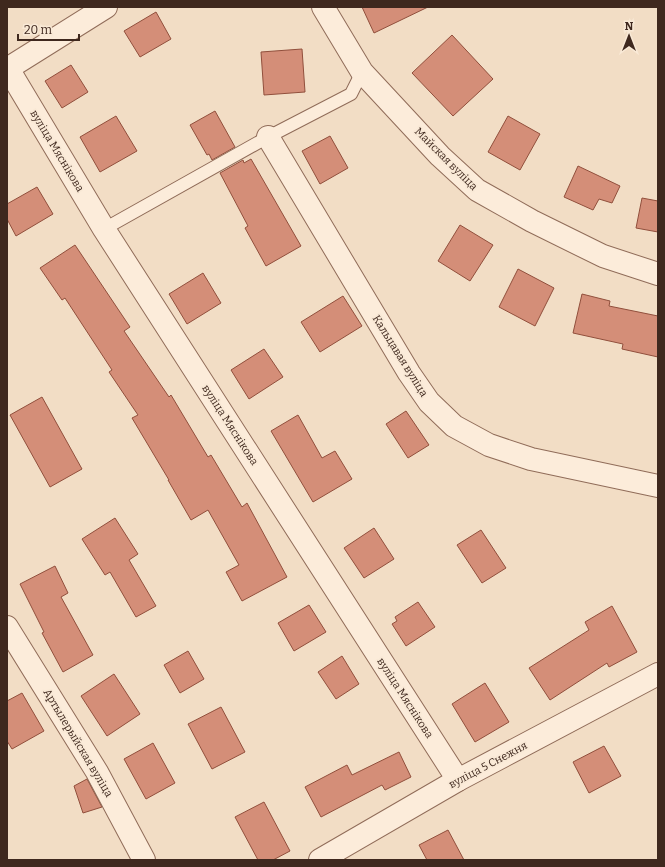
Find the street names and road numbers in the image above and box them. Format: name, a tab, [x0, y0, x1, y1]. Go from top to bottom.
street label: вуліца Мяснікова	[27, 108, 87, 194]
street label: Майская вуліца	[412, 125, 480, 193]
street label: Кальцавая вуліца	[370, 313, 430, 399]
street label: вуліца Мяснікова	[199, 382, 261, 468]
street label: вуліца Мяснікова	[374, 655, 436, 741]
street label: Артылерыйская вуліца	[41, 687, 115, 799]
street label: вуліца 5 Снежня	[447, 739, 529, 791]

